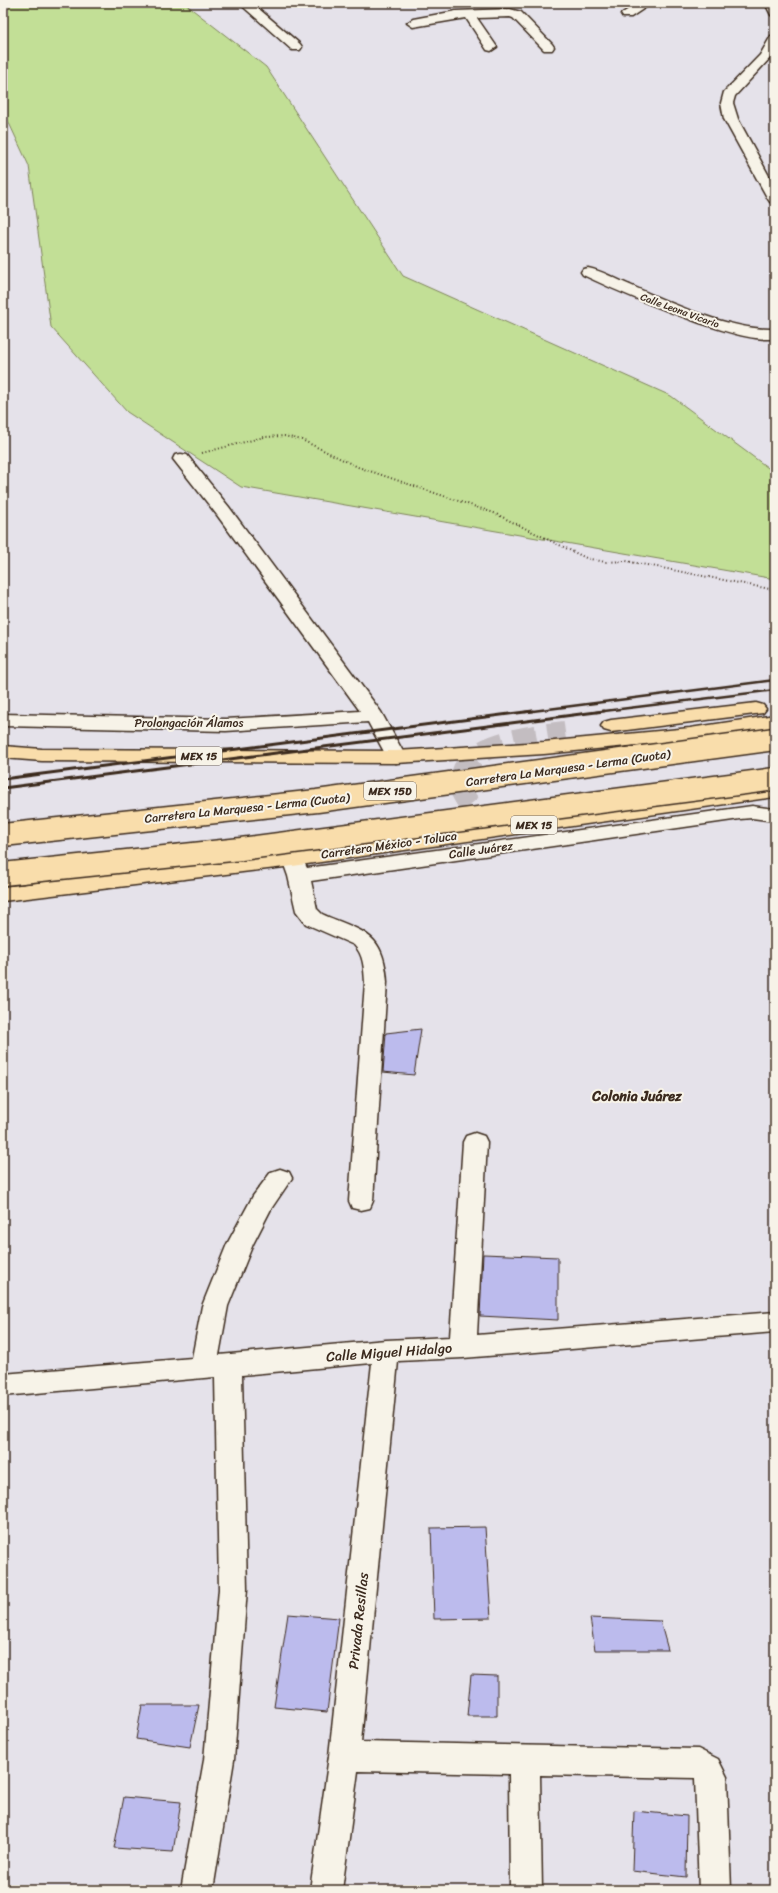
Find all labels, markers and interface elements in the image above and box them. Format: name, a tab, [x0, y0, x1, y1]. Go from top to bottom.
street label: Calle Leona Vicario	[638, 288, 722, 334]
street label: Prolongación Álamos	[135, 712, 243, 734]
street label: Carretera La Marquesa - Lerma (Cuota)	[464, 743, 672, 793]
road number: MEX 15	[176, 747, 222, 765]
road number: MEX 15D	[364, 782, 416, 800]
street label: Carretera La Marquesa - Lerma (Cuota)	[143, 786, 351, 830]
road number: MEX 15	[511, 816, 557, 834]
street label: Carretera México - Toluca	[320, 825, 458, 865]
street label: Calle Juárez	[448, 835, 515, 865]
district label: Colonia Juárez	[591, 1084, 683, 1109]
street label: Calle Miguel Hidalgo	[325, 1336, 453, 1369]
street label: Privada Resillas	[341, 1571, 376, 1671]

